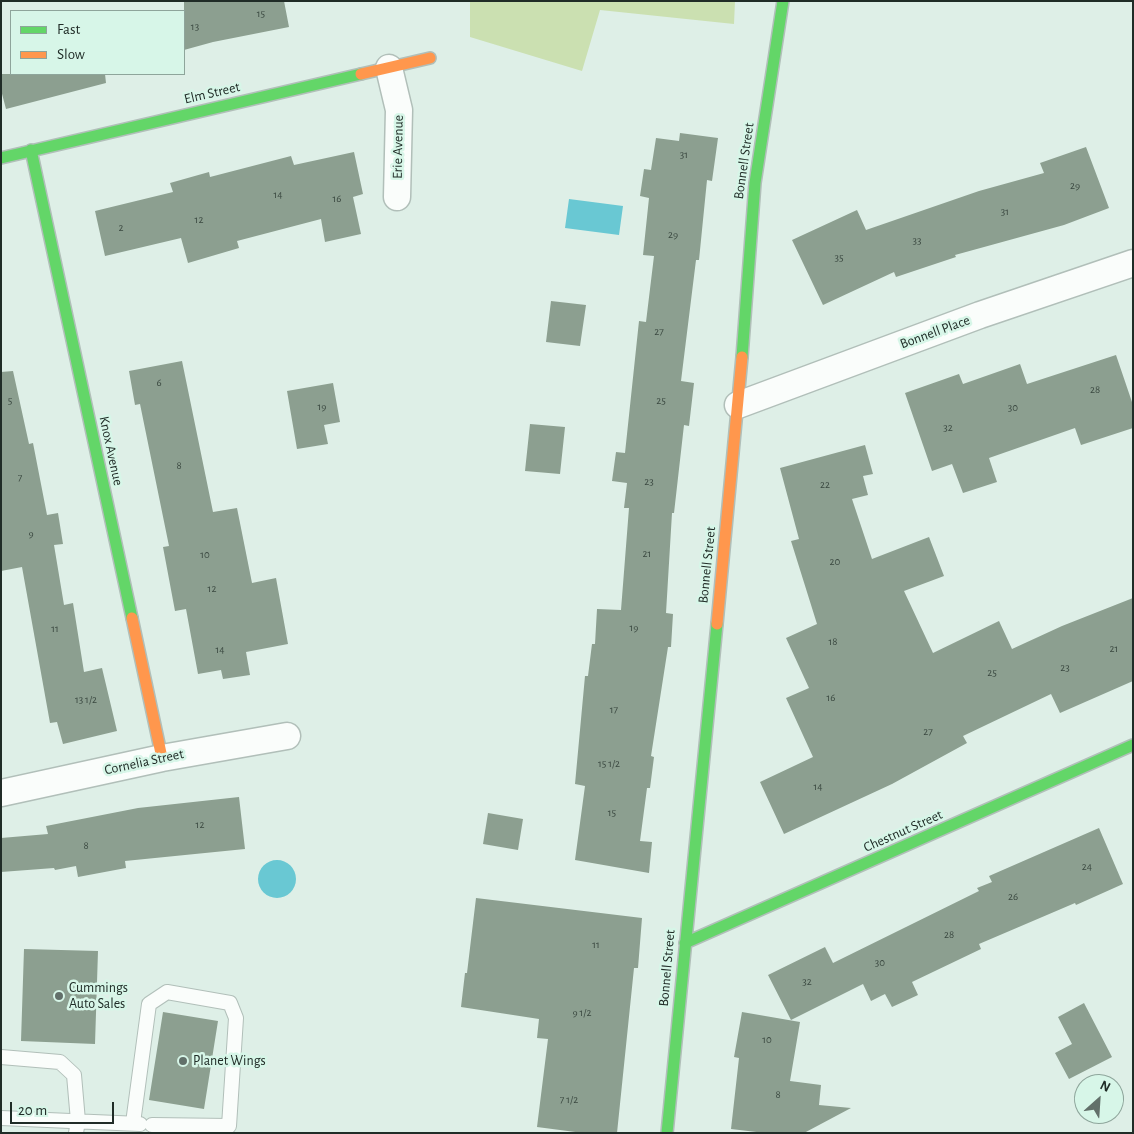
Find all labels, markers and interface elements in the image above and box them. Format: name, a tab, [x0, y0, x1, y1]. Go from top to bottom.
house number: 15	[257, 7, 265, 21]
legend	[10, 10, 185, 75]
house number: 13	[191, 20, 199, 34]
text: Fast	[57, 22, 80, 37]
text: Slow	[57, 47, 85, 62]
street label: Elm Street	[183, 78, 241, 108]
street label: Erie Avenue	[389, 115, 407, 179]
street label: Bonnell Street	[730, 122, 758, 200]
house number: 31	[680, 148, 688, 162]
house number: 29	[1070, 179, 1080, 193]
house number: 14	[273, 188, 283, 202]
house number: 16	[333, 192, 341, 206]
house number: 31	[1001, 205, 1009, 219]
house number: 12	[195, 213, 203, 227]
house number: 2	[118, 221, 124, 235]
house number: 29	[668, 228, 678, 242]
house number: 33	[912, 234, 922, 248]
house number: 35	[834, 251, 844, 265]
street label: Bonnell Place	[898, 312, 972, 352]
house number: 27	[654, 325, 664, 339]
house number: 6	[156, 376, 162, 390]
house number: 28	[1090, 383, 1100, 397]
house number: 5	[8, 394, 12, 408]
house number: 25	[656, 394, 666, 408]
house number: 19	[318, 400, 326, 414]
house number: 30	[1008, 401, 1018, 415]
street label: Knox Avenue	[95, 415, 127, 487]
house number: 32	[943, 421, 953, 435]
house number: 8	[176, 459, 182, 473]
house number: 7	[18, 471, 22, 485]
house number: 23	[644, 475, 654, 489]
house number: 22	[820, 478, 830, 492]
street label: Bonnell Street	[695, 526, 719, 604]
house number: 9	[28, 527, 34, 541]
house number: 21	[643, 547, 651, 561]
house number: 10	[200, 548, 210, 562]
house number: 20	[830, 555, 840, 569]
house number: 12	[208, 582, 216, 596]
house number: 19	[630, 621, 638, 635]
house number: 11	[51, 622, 59, 636]
house number: 18	[829, 635, 837, 649]
house number: 21	[1110, 642, 1118, 656]
house number: 14	[215, 643, 225, 657]
house number: 23	[1060, 661, 1070, 675]
house number: 25	[987, 666, 997, 680]
house number: 16	[827, 691, 835, 705]
house number: 13 1/2	[75, 693, 97, 707]
house number: 17	[610, 703, 618, 717]
house number: 27	[923, 725, 933, 739]
street label: Cornelia Street	[103, 745, 185, 779]
house number: 15 1/2	[598, 757, 620, 771]
house number: 14	[813, 780, 823, 794]
house number: 15	[608, 806, 616, 820]
street label: Chestnut Street	[861, 806, 945, 856]
house number: 12	[196, 818, 204, 832]
house number: 8	[83, 839, 89, 853]
house number: 24	[1082, 860, 1092, 874]
house number: 26	[1008, 890, 1018, 904]
house number: 28	[944, 928, 954, 942]
street label: Bonnell Street	[655, 929, 679, 1007]
house number: 11	[592, 938, 600, 952]
house number: 30	[875, 956, 885, 970]
house number: 32	[802, 975, 812, 989]
place label: Cummings Auto Sales	[69, 980, 128, 1012]
marker: Cummings Auto Sales	[53, 990, 65, 1002]
house number: 9 1/2	[573, 1006, 591, 1020]
house number: 10	[762, 1033, 772, 1047]
place label: Planet Wings	[193, 1053, 266, 1069]
marker: Planet Wings	[177, 1055, 189, 1067]
north arrow	[1074, 1074, 1124, 1124]
text: N	[1098, 1078, 1113, 1095]
house number: 8	[775, 1088, 781, 1102]
scale bar	[12, 1092, 116, 1124]
house number: 7 1/2	[560, 1093, 578, 1107]
text: 20 m	[18, 1103, 47, 1118]

